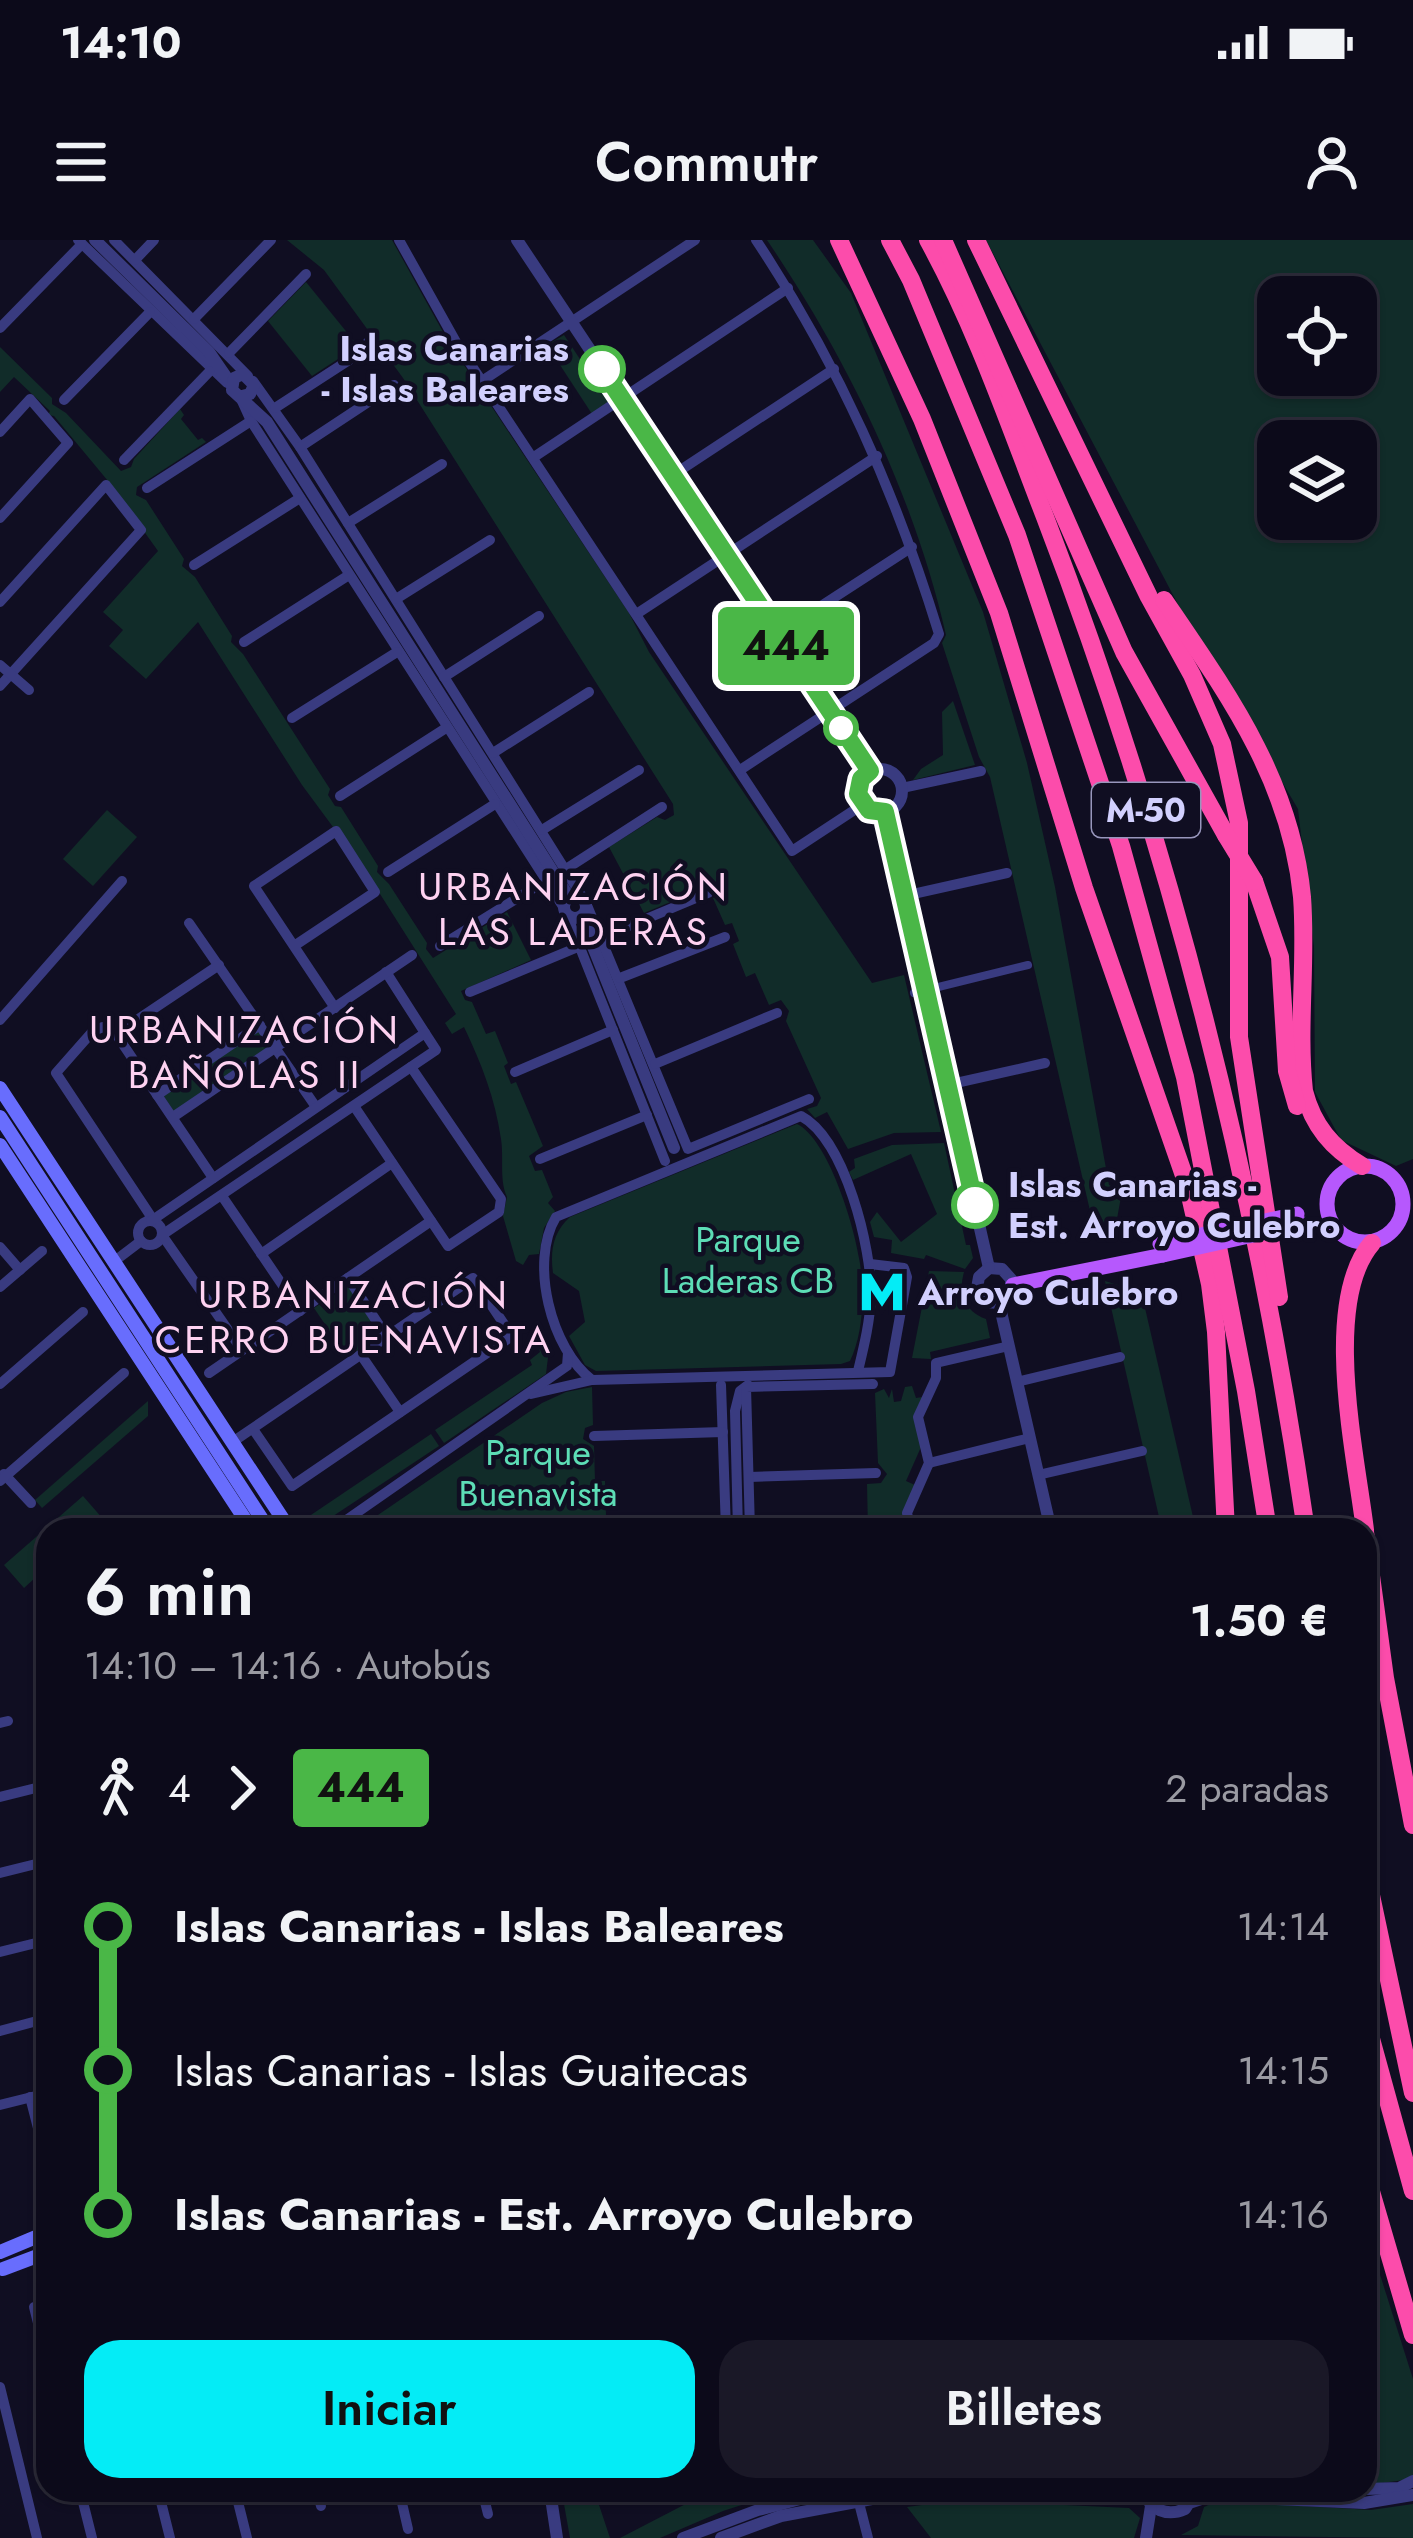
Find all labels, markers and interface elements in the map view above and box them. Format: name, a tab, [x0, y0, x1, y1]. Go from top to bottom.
text: 14:10	[60, 10, 182, 75]
text: Commutr	[595, 123, 818, 201]
icon: menu	[48, 129, 114, 195]
icon: person	[1299, 129, 1365, 195]
map controls	[1257, 276, 1377, 540]
button: locate	[1257, 276, 1377, 396]
place label: Islas Canarias - Islas Baleares	[322, 322, 569, 415]
marker: Islas Canarias - Islas Baleares	[580, 347, 624, 391]
button: layers	[1257, 420, 1377, 540]
line badge: 444	[717, 607, 855, 685]
text: 444	[742, 615, 830, 676]
unlabelled marker	[825, 712, 857, 744]
road number: M-50	[1092, 783, 1200, 837]
district label: URBANIZACIÓN LAS LADERAS	[418, 858, 730, 960]
district label: URBANIZACIÓN BAÑOLAS II	[89, 1001, 401, 1103]
place label: Islas Canarias - Est. Arroyo Culebro	[1008, 1158, 1340, 1251]
marker: Islas Canarias - Est. Arroyo Culebro	[953, 1183, 997, 1227]
park label: Parque Laderas CB	[662, 1213, 834, 1306]
district label: URBANIZACIÓN CERRO BUENAVISTA	[155, 1266, 553, 1368]
place label: Arroyo Culebro	[917, 1266, 1178, 1318]
metro station icon: Arroyo Culebro	[857, 1267, 907, 1317]
park label: Parque Buenavista	[458, 1426, 618, 1519]
text: 6 min	[84, 1544, 254, 1640]
text: 1.50 €	[1190, 1588, 1329, 1653]
text: 14:10 – 14:16 · Autobús	[84, 1637, 491, 1694]
icon: walk	[84, 1755, 150, 1821]
icon: forward	[209, 1755, 275, 1821]
text: 444	[317, 1757, 405, 1818]
text: 4	[168, 1760, 191, 1817]
text: 2 paradas	[1165, 1760, 1329, 1817]
text: Islas Canarias - Islas Baleares	[174, 1894, 784, 1959]
text: 14:14	[1237, 1898, 1329, 1955]
text: Islas Canarias - Islas Guaitecas	[174, 2038, 748, 2103]
text: 14:15	[1237, 2042, 1329, 2099]
text: Islas Canarias - Est. Arroyo Culebro	[174, 2182, 914, 2247]
text: 14:16	[1237, 2186, 1329, 2243]
button: Iniciar	[84, 2340, 695, 2478]
button: Billetes	[719, 2340, 1329, 2478]

